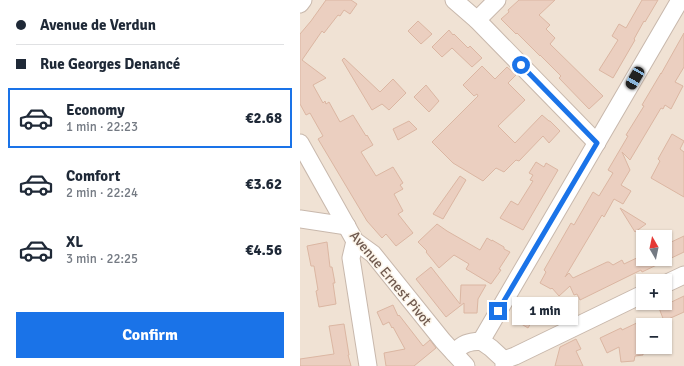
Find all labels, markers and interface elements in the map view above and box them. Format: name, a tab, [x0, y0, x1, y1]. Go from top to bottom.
text: Avenue de Verdun	[40, 16, 156, 34]
text: Rue Georges Denancé	[40, 55, 180, 73]
route start	[512, 56, 530, 74]
car	[624, 65, 646, 91]
icon: car	[18, 100, 54, 136]
text: Economy	[66, 101, 125, 119]
text: €2.68	[245, 109, 282, 127]
text: 1 min · 22:23	[66, 119, 138, 135]
icon: car	[18, 166, 54, 202]
text: Comfort	[66, 167, 120, 185]
text: €3.62	[245, 175, 282, 193]
text: 2 min · 22:24	[66, 185, 138, 201]
street label: Avenue Ernest Pivot	[346, 227, 435, 329]
north arrow	[636, 230, 672, 266]
map controls	[636, 230, 672, 354]
icon: car	[18, 232, 54, 268]
text: XL	[66, 233, 83, 251]
text: €4.56	[245, 241, 282, 259]
text: 3 min · 22:25	[66, 251, 138, 267]
button: +	[636, 274, 672, 310]
callout: 1 min	[512, 297, 578, 325]
route end	[489, 302, 507, 320]
text: 1 min	[529, 303, 561, 319]
button: Confirm	[16, 312, 284, 358]
button: −	[636, 318, 672, 354]

